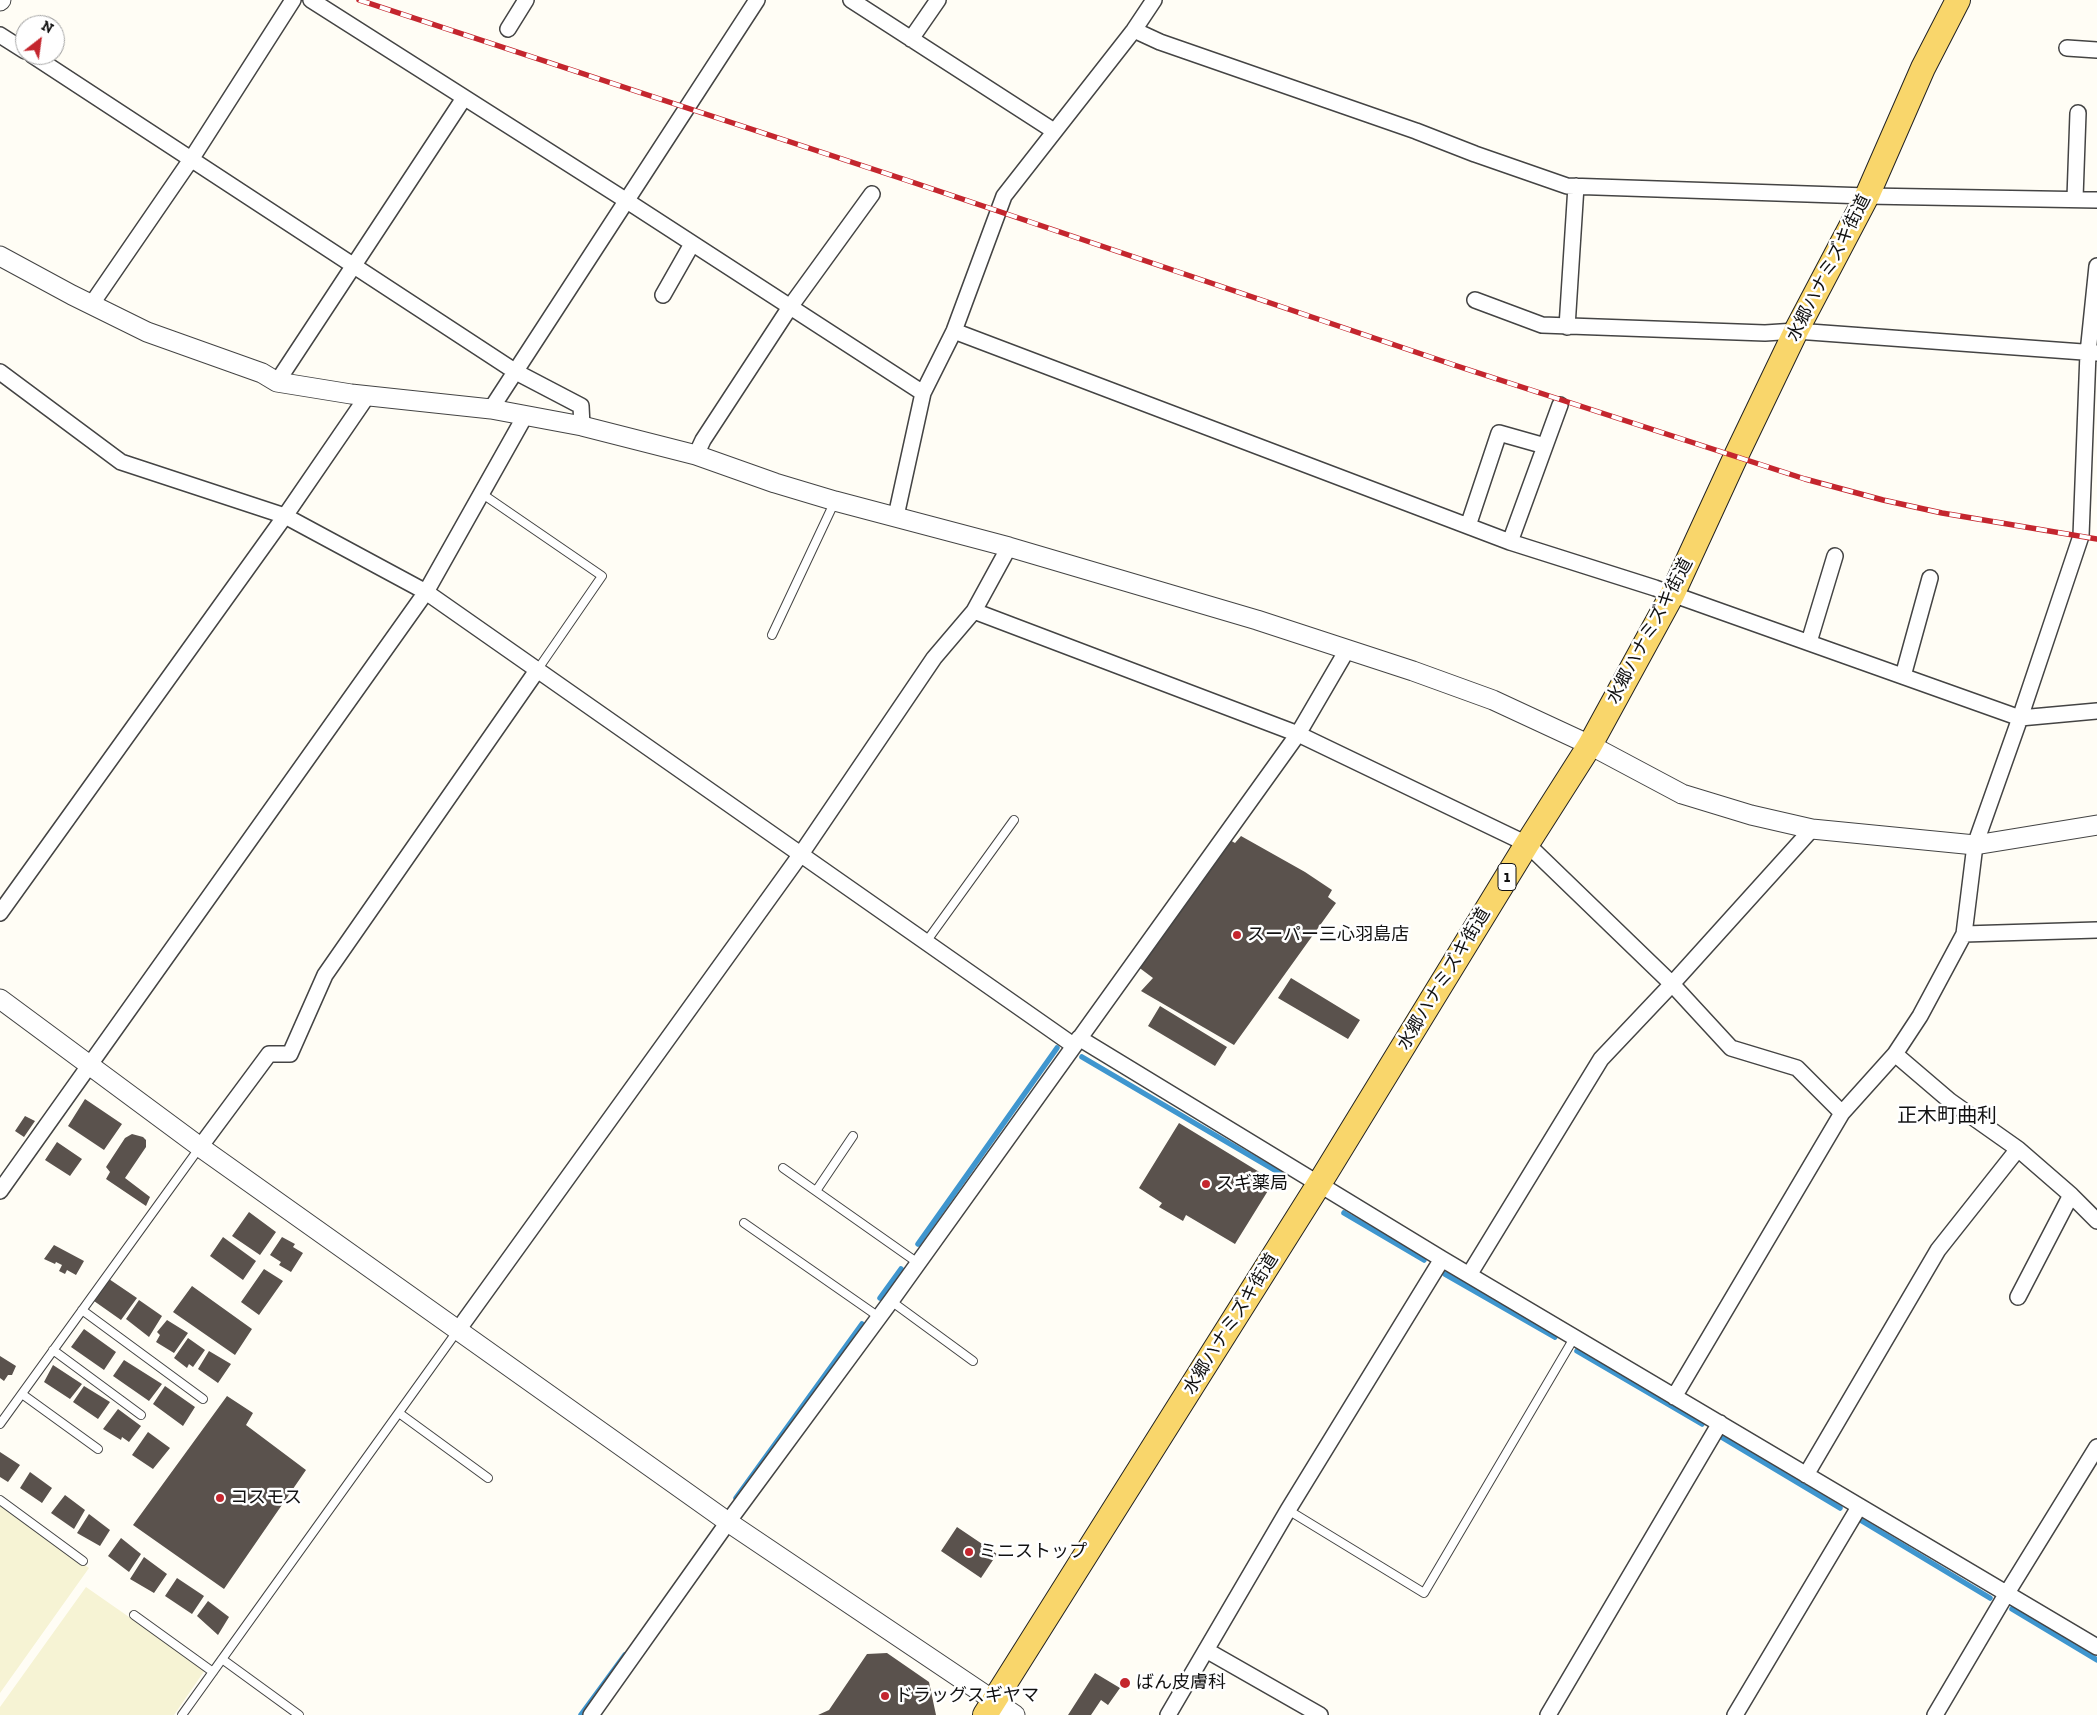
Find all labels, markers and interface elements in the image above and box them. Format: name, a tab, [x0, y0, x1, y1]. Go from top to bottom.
north arrow	[15, 15, 65, 65]
text: N	[38, 17, 56, 37]
street label: 水郷ハナミズキ街道	[1783, 191, 1875, 345]
street label: 水郷ハナミズキ街道	[1602, 554, 1698, 708]
road number: 1	[1498, 864, 1516, 890]
street label: 水郷ハナミズキ街道	[1393, 904, 1495, 1054]
place label: スーパー三心羽島店	[1247, 924, 1409, 946]
marker: スーパー三心羽島店	[1231, 929, 1243, 941]
district label: 正木町曲利	[1897, 1104, 1997, 1128]
place label: スギ薬局	[1216, 1173, 1288, 1195]
marker: スギ薬局	[1200, 1178, 1212, 1190]
street label: 水郷ハナミズキ街道	[1179, 1250, 1283, 1398]
place label: コスモス	[230, 1487, 302, 1509]
marker: コスモス	[214, 1492, 226, 1504]
place label: ミニストップ	[979, 1541, 1087, 1563]
marker: ミニストップ	[963, 1546, 975, 1558]
place label: ばん皮膚科	[1136, 1672, 1226, 1694]
marker: ばん皮膚科	[1118, 1676, 1132, 1690]
place label: ドラッグスギヤマ	[895, 1685, 1039, 1707]
marker: ドラッグスギヤマ	[879, 1690, 891, 1702]

